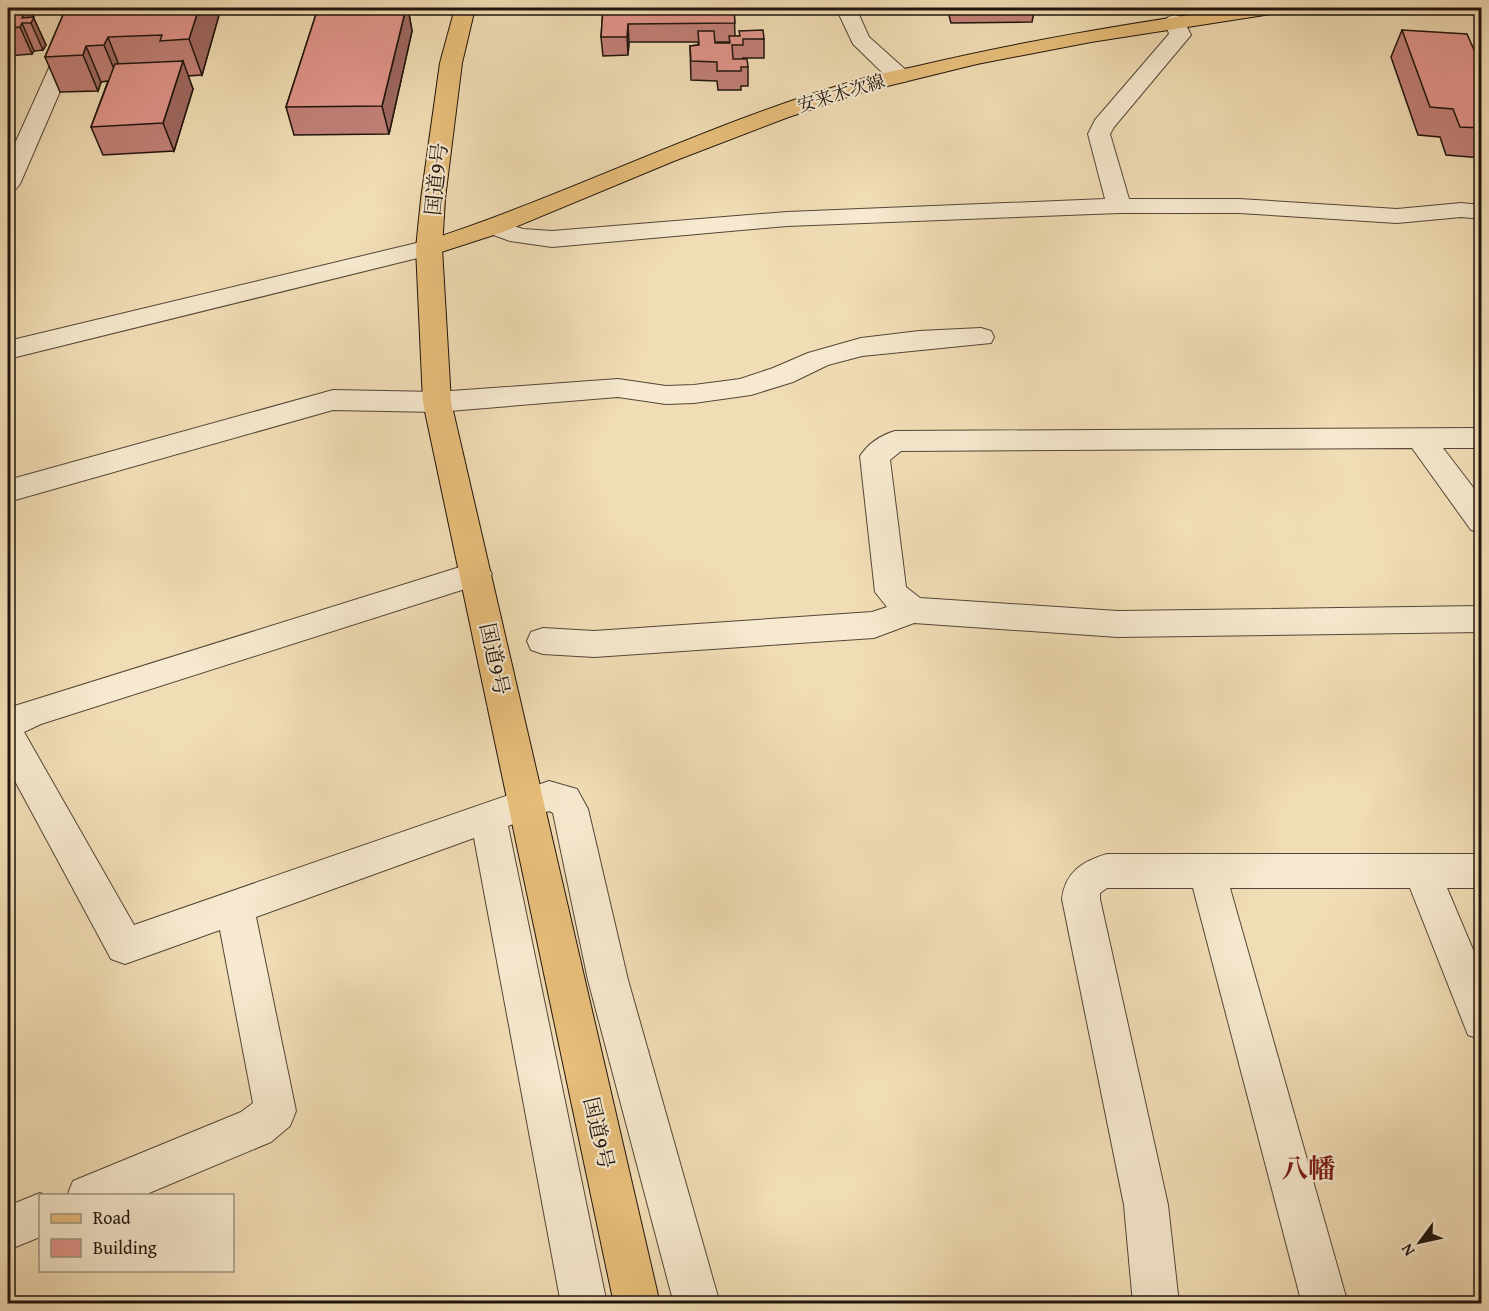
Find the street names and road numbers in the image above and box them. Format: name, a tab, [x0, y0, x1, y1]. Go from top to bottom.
street label: 安来木次線	[794, 67, 888, 119]
street label: 国道9号	[417, 141, 455, 217]
street label: 国道9号	[472, 620, 518, 698]
street label: 国道9号	[576, 1094, 622, 1172]

